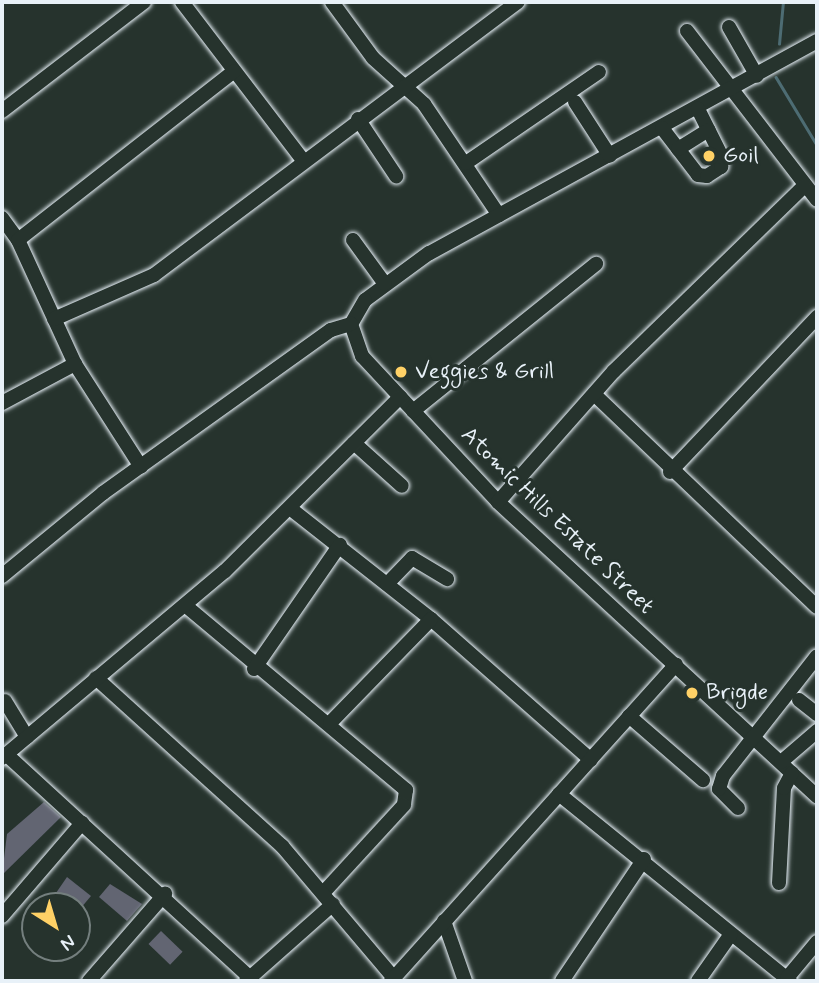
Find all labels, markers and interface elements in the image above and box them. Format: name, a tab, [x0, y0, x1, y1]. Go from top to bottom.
place label: Goil	[723, 142, 759, 170]
marker: Goil	[701, 148, 717, 164]
place label: Veggies & Grill	[415, 358, 554, 386]
marker: Veggies & Grill	[393, 364, 409, 380]
street label: Atomic Hills Estate Street	[453, 420, 661, 622]
place label: Brigde	[706, 679, 768, 707]
marker: Brigde	[684, 685, 700, 701]
north arrow	[21, 892, 91, 962]
text: N	[55, 929, 80, 956]

